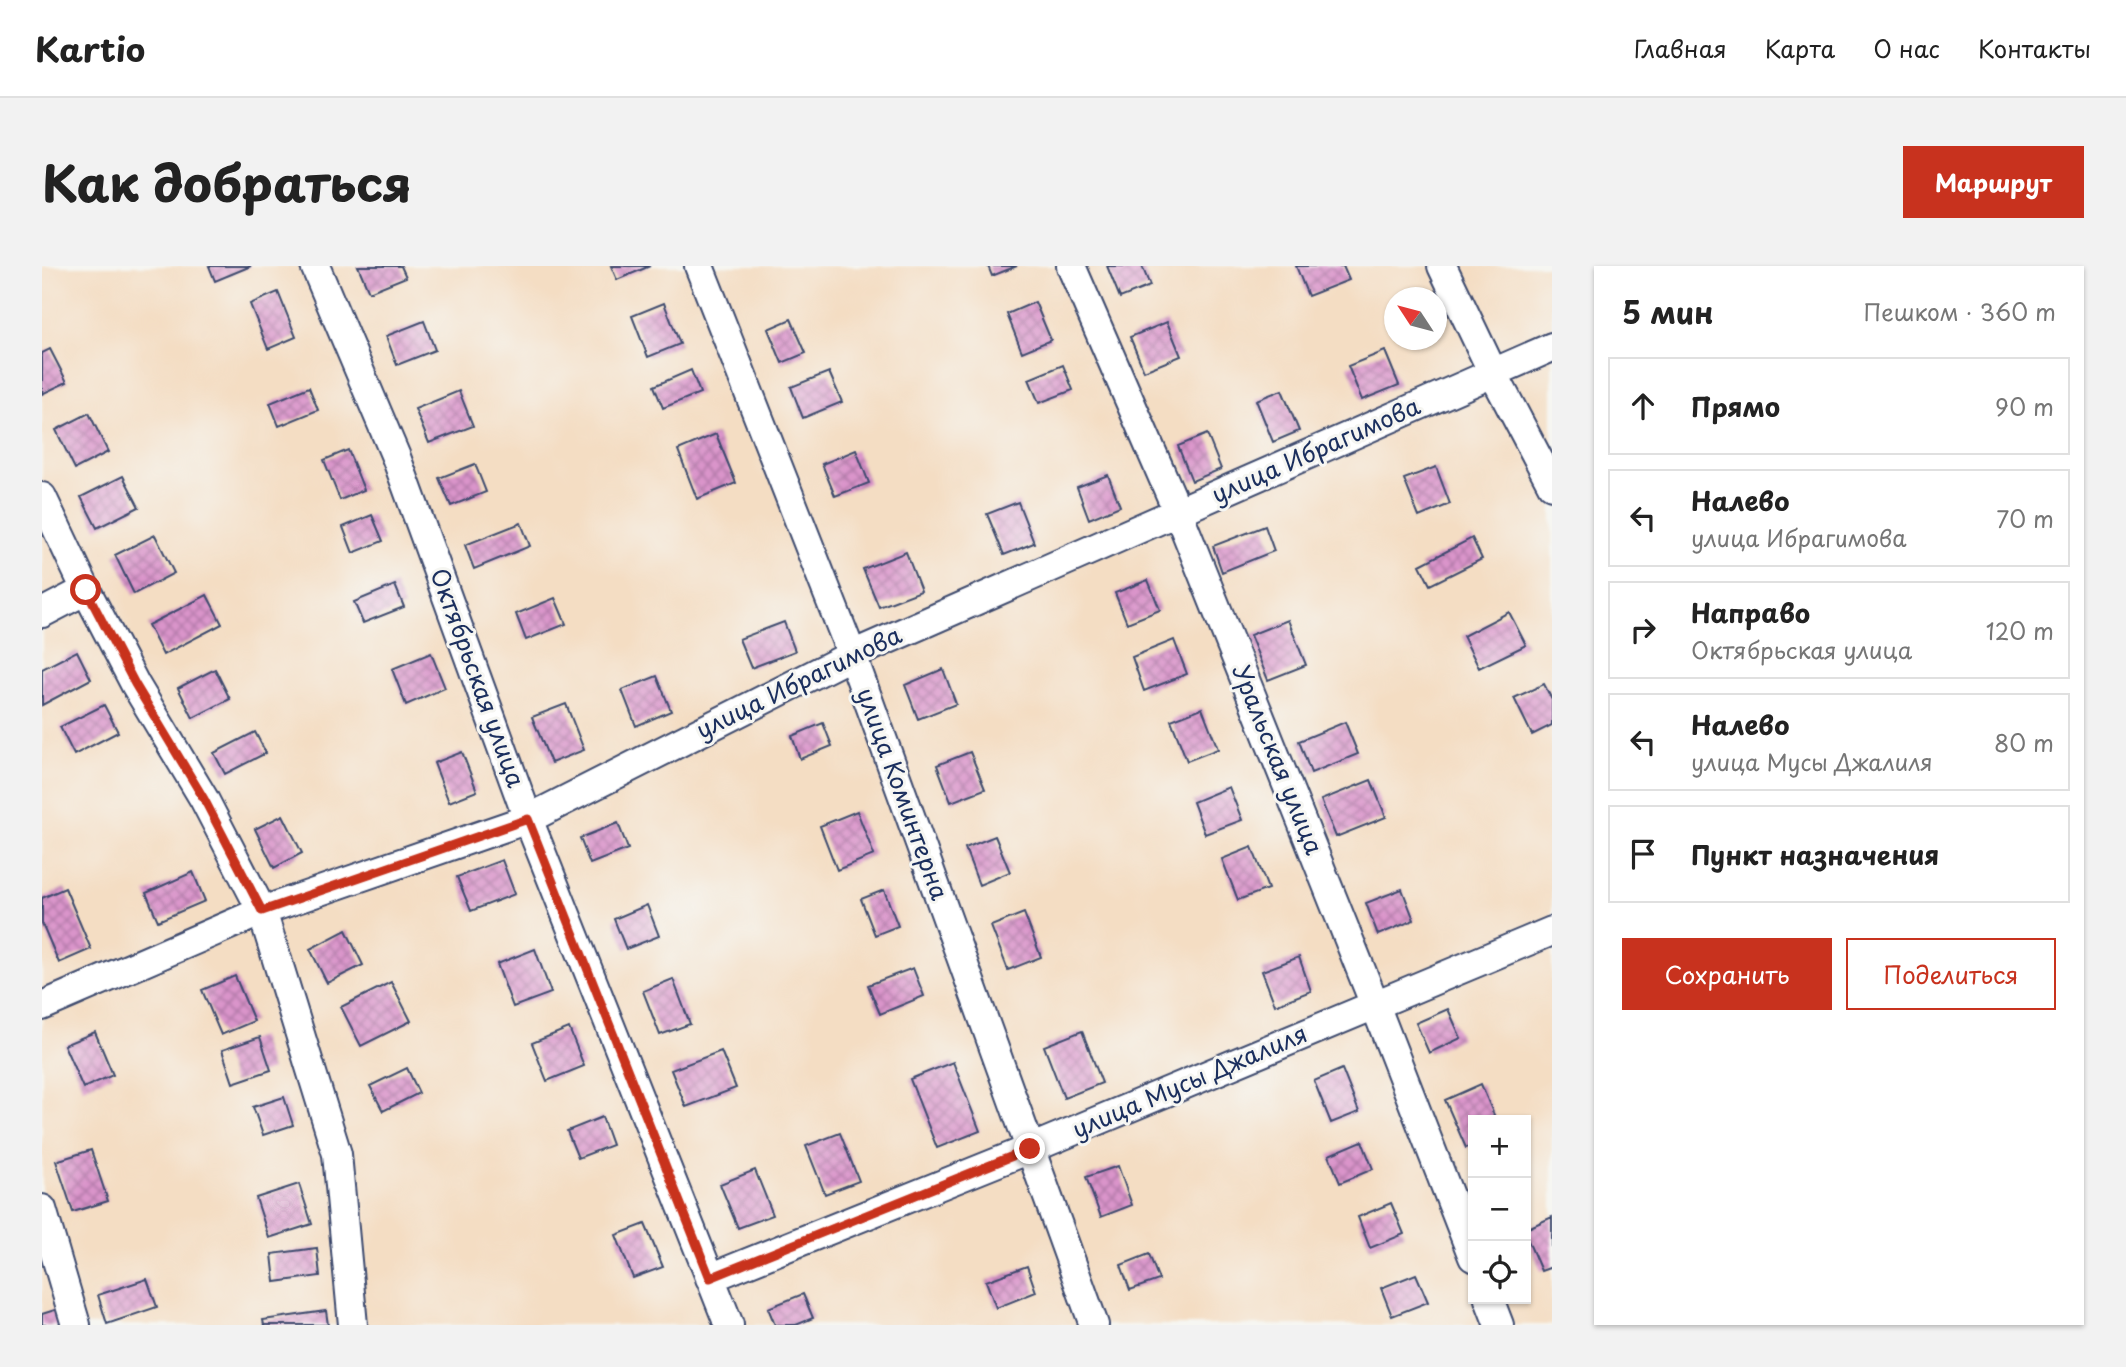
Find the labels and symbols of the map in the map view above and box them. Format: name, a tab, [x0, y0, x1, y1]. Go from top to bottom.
north arrow	[1384, 287, 1447, 350]
street label: улица Ибрагимова	[1205, 387, 1425, 511]
street label: Октябрьская улица	[423, 563, 535, 792]
route start	[70, 574, 101, 605]
street label: улица Ибрагимова	[689, 616, 907, 747]
street label: Уральская улица	[1224, 659, 1333, 860]
street label: улица Коминтерна	[849, 682, 959, 905]
street label: улица Мусы Джалиля	[1066, 1014, 1312, 1146]
route end	[1014, 1133, 1045, 1164]

